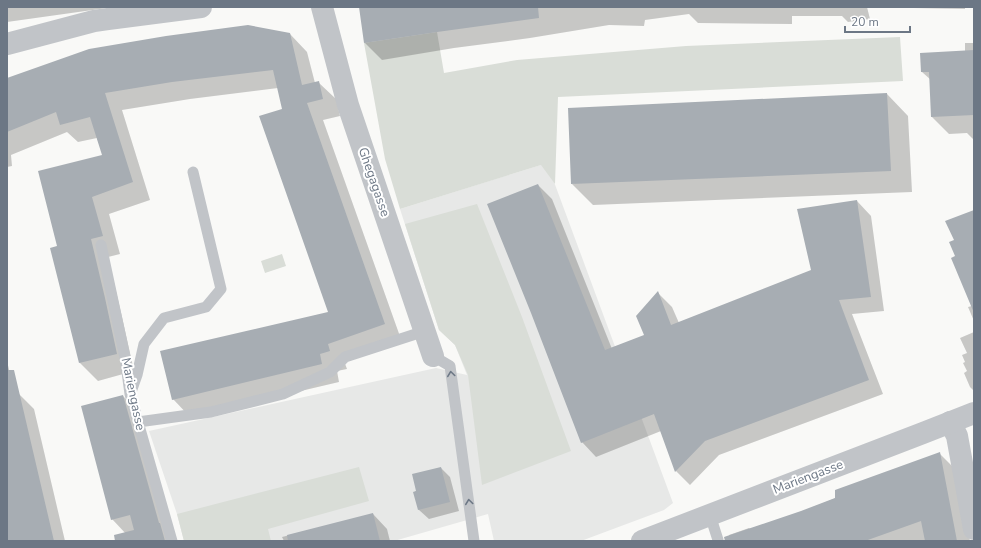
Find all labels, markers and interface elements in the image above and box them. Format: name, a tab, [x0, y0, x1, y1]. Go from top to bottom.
scale bar	[845, 8, 910, 34]
text: 20 m	[851, 14, 879, 30]
street label: Ghegagasse	[354, 145, 394, 219]
street label: Mariengasse	[117, 356, 150, 432]
one-way arrow	[447, 371, 456, 377]
street label: Mariengasse	[770, 455, 846, 499]
one-way arrow	[465, 499, 474, 505]

